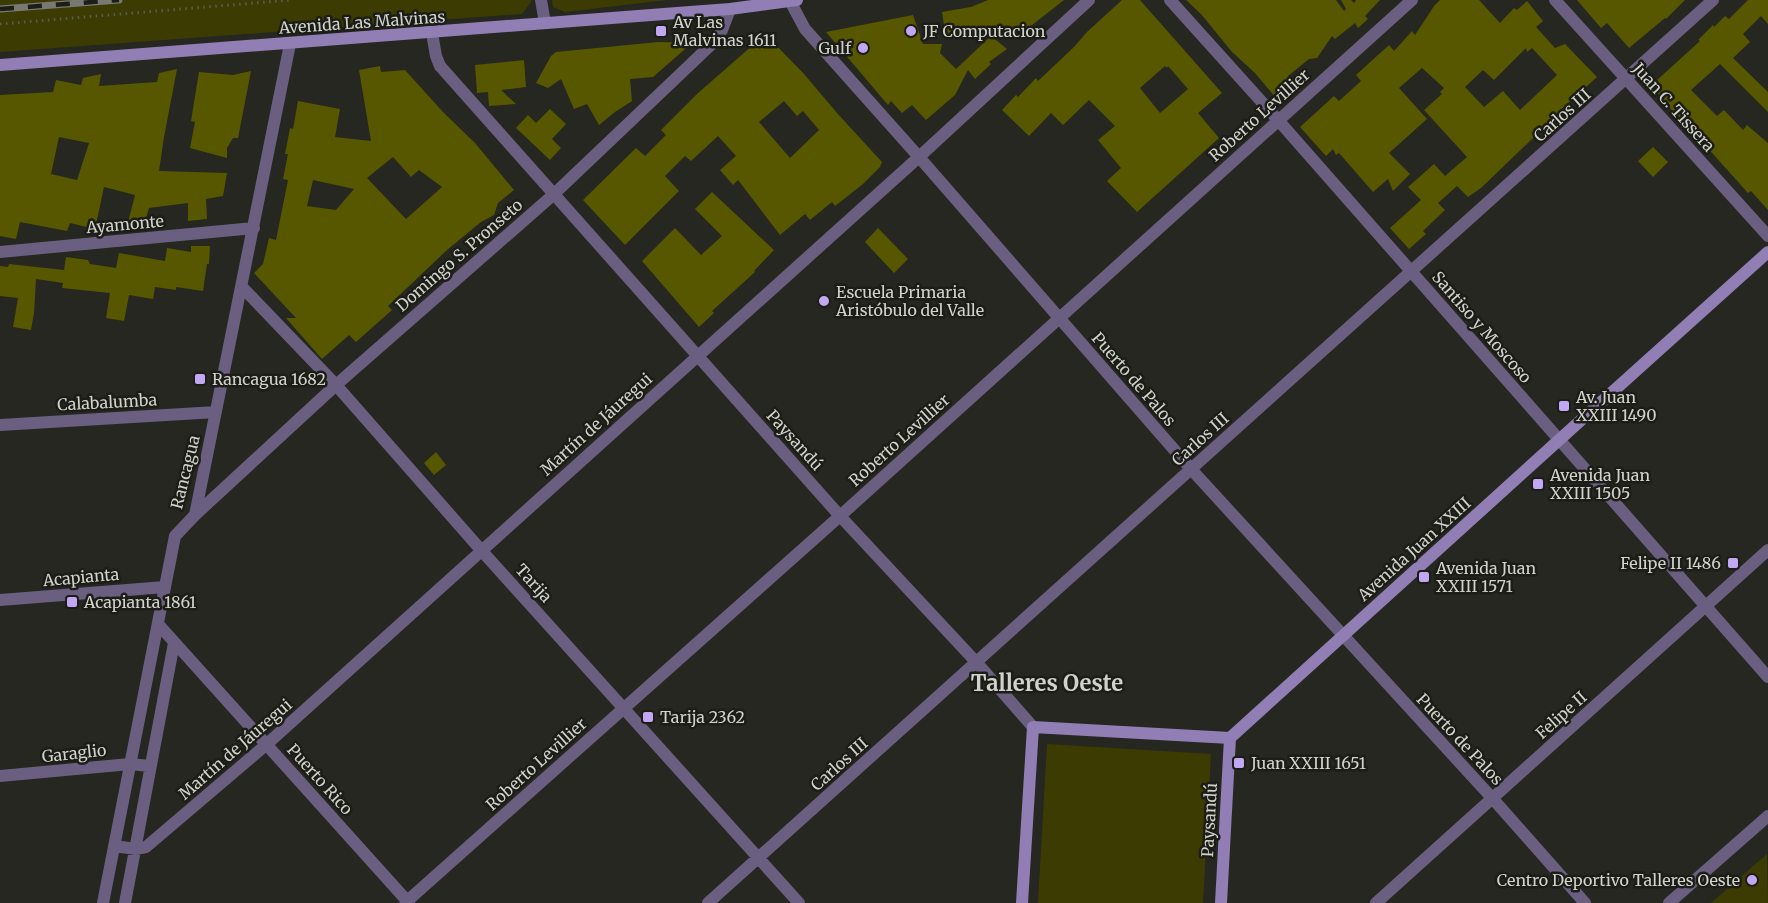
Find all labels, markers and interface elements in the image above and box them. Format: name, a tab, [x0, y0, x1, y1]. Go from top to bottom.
street label: Avenida Las Malvinas	[277, 6, 446, 38]
place label: Av Las Malvinas 1611	[672, 12, 777, 50]
place label: JF Computacion	[922, 21, 1046, 41]
marker: Av Las Malvinas 1611	[654, 24, 668, 38]
marker: JF Computacion	[904, 24, 918, 38]
place label: Gulf	[818, 38, 852, 58]
marker: Gulf	[856, 41, 870, 55]
street label: Juan C. Tissera	[1628, 58, 1719, 156]
street label: Roberto Levillier	[1205, 65, 1313, 165]
street label: Carlos III	[1529, 84, 1595, 146]
street label: Domingo S. Pronseto	[391, 194, 527, 316]
street label: Ayamonte	[84, 211, 165, 237]
street label: Santiso y Moscoso	[1428, 267, 1536, 387]
place label: Escuela Primaria Aristóbulo del Valle	[835, 282, 984, 320]
marker: Escuela Primaria Aristóbulo del Valle	[817, 294, 831, 308]
street label: Puerto de Palos	[1088, 328, 1180, 430]
place label: Rancagua 1682	[212, 369, 326, 389]
street label: Martín de Jáuregui	[536, 369, 656, 479]
marker: Rancagua 1682	[193, 372, 207, 386]
place label: Av. Juan XXIII 1490	[1575, 387, 1656, 425]
street label: Calabalumba	[57, 389, 158, 415]
street label: Roberto Levillier	[845, 390, 953, 490]
marker: Av. Juan XXIII 1490	[1557, 399, 1571, 413]
street label: Paysandú	[763, 406, 827, 474]
street label: Carlos III	[1167, 408, 1233, 470]
street label: Rancagua	[166, 433, 204, 511]
place label: Avenida Juan XXIII 1505	[1549, 465, 1650, 503]
marker: Avenida Juan XXIII 1505	[1531, 477, 1545, 491]
street label: Avenida Juan XXIII	[1353, 493, 1475, 606]
place label: Felipe II 1486	[1620, 553, 1721, 573]
marker: Felipe II 1486	[1726, 556, 1740, 570]
place label: Avenida Juan XXIII 1571	[1435, 558, 1536, 596]
street label: Tarija	[512, 560, 557, 607]
street label: Acapianta	[41, 564, 120, 590]
marker: Avenida Juan XXIII 1571	[1417, 570, 1431, 584]
place label: Acapianta 1861	[83, 592, 196, 612]
marker: Acapianta 1861	[65, 595, 79, 609]
district label: Talleres Oeste	[971, 669, 1123, 697]
street label: Felipe II	[1531, 687, 1591, 743]
street label: Puerto de Palos	[1413, 689, 1508, 789]
street label: Martín de Jáuregui	[174, 694, 296, 804]
place label: Tarija 2362	[660, 707, 745, 727]
marker: Tarija 2362	[641, 710, 655, 724]
street label: Roberto Levillier	[482, 714, 590, 814]
street label: Carlos III	[806, 733, 872, 795]
street label: Puerto Rico	[283, 739, 357, 819]
street label: Garaglio	[41, 740, 107, 766]
place label: Juan XXIII 1651	[1250, 753, 1366, 773]
marker: Juan XXIII 1651	[1232, 756, 1246, 770]
street label: Paysandú	[1197, 782, 1221, 858]
place label: Centro Deportivo Talleres Oeste	[1497, 870, 1740, 890]
marker: Centro Deportivo Talleres Oeste	[1745, 873, 1759, 887]

